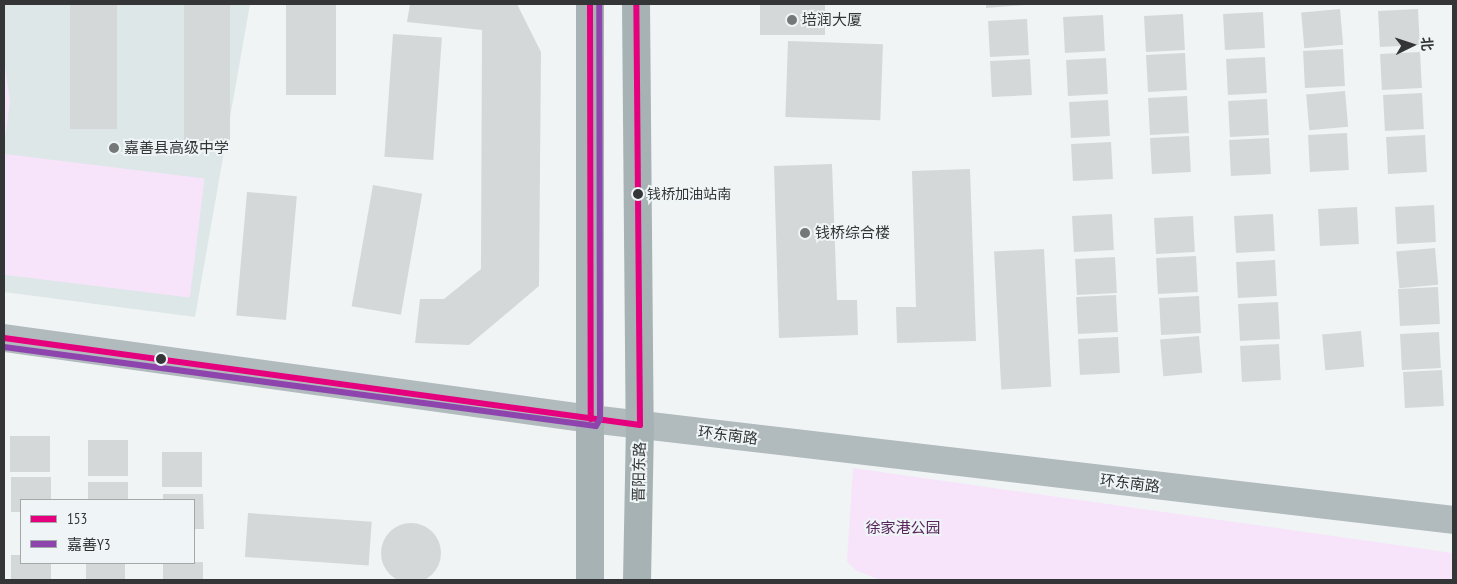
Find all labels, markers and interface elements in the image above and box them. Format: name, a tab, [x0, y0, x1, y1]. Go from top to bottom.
place label: 培润大厦	[802, 11, 862, 29]
marker: 培润大厦	[786, 14, 798, 26]
north arrow	[1387, 20, 1437, 70]
text: 北	[1417, 36, 1436, 52]
place label: 嘉善县高级中学	[124, 139, 229, 157]
marker: 嘉善县高级中学	[108, 142, 120, 154]
place label: 钱桥加油站南	[647, 186, 731, 202]
marker: 钱桥加油站南	[633, 189, 643, 199]
place label: 钱桥综合楼	[815, 224, 890, 242]
marker: 钱桥综合楼	[799, 227, 811, 239]
unlabelled marker	[156, 354, 166, 364]
street label: 环东南路	[697, 422, 759, 448]
street label: 晋阳东路	[629, 442, 649, 502]
street label: 环东南路	[1099, 470, 1161, 496]
legend	[20, 499, 195, 564]
text: 153	[67, 509, 87, 528]
park label: 徐家港公园	[866, 519, 940, 537]
text: 嘉善Y3	[67, 535, 111, 554]

